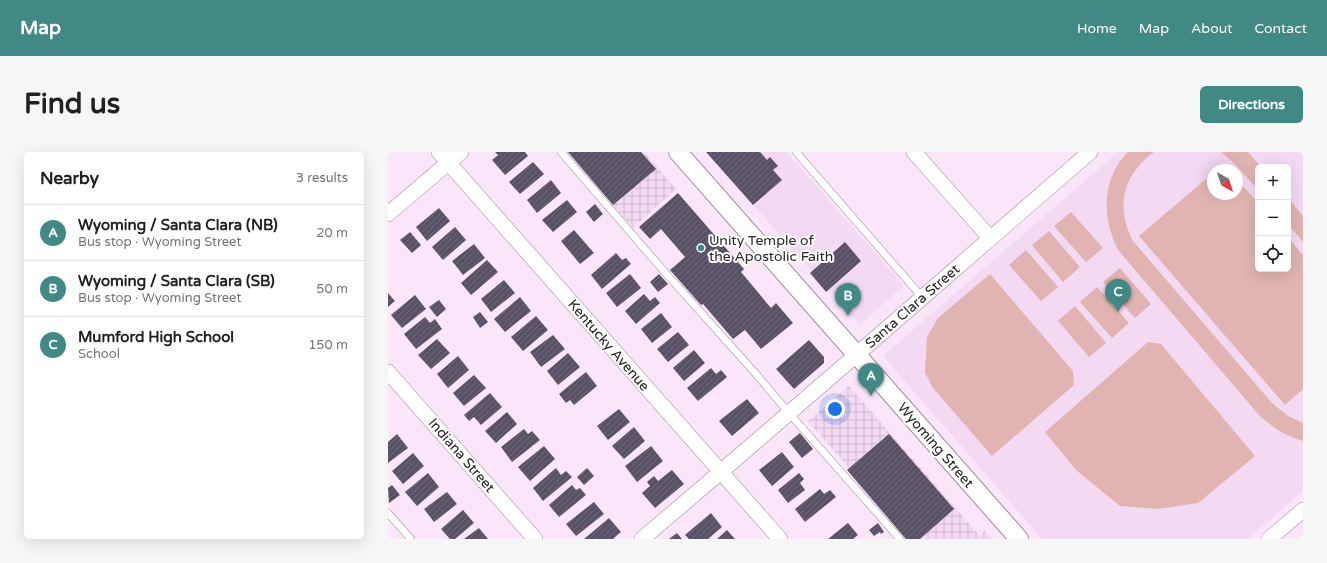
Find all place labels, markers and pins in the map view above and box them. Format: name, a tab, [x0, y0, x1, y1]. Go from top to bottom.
place label: Unity Temple of the Apostolic Faith	[709, 232, 833, 265]
marker: Unity Temple of the Apostolic Faith	[696, 243, 706, 253]
pin: C	[1105, 279, 1131, 312]
pin: B	[835, 283, 861, 316]
pin: A	[858, 363, 884, 396]

